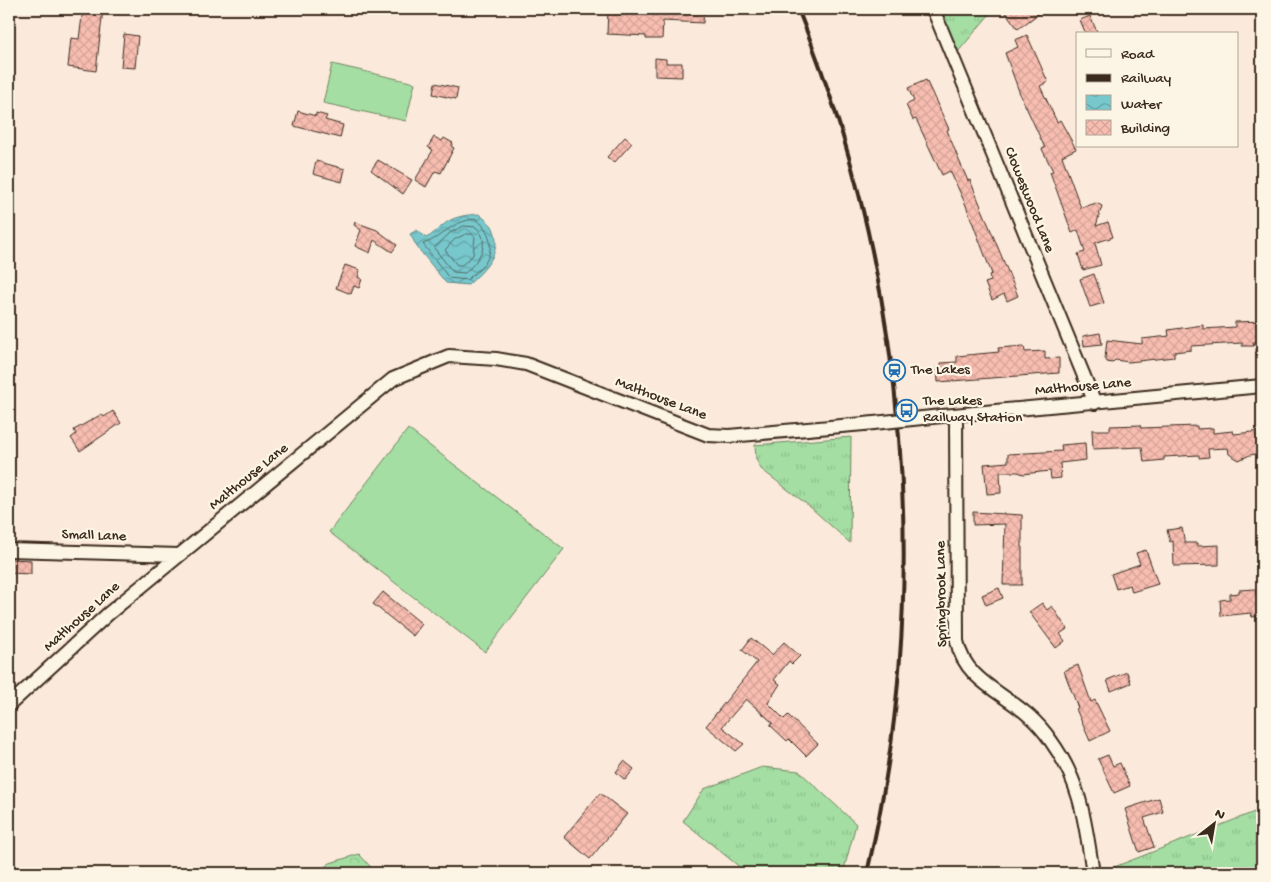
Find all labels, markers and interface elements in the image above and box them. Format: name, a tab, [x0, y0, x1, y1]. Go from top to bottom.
legend	[1076, 32, 1238, 148]
text: Road	[1121, 46, 1155, 64]
text: Railway	[1121, 70, 1172, 88]
text: Water	[1121, 96, 1163, 114]
text: Building	[1120, 120, 1170, 138]
street label: Cloweswood Lane	[1000, 145, 1058, 256]
station icon: The Lakes	[883, 358, 907, 382]
place label: The Lakes	[910, 361, 970, 379]
street label: Malthouse Lane	[613, 373, 710, 425]
street label: Malthouse Lane	[1034, 374, 1132, 400]
place label: The Lakes Railway Station	[922, 392, 1022, 427]
bus stop icon: The Lakes Railway Station	[895, 398, 919, 422]
street label: Malthouse Lane	[206, 439, 292, 514]
street label: Small Lane	[61, 526, 127, 546]
street label: Springbrook Lane	[932, 540, 952, 647]
street label: Matlhouse Lane	[40, 578, 124, 656]
north arrow	[1188, 800, 1238, 850]
text: N	[1211, 805, 1228, 825]

